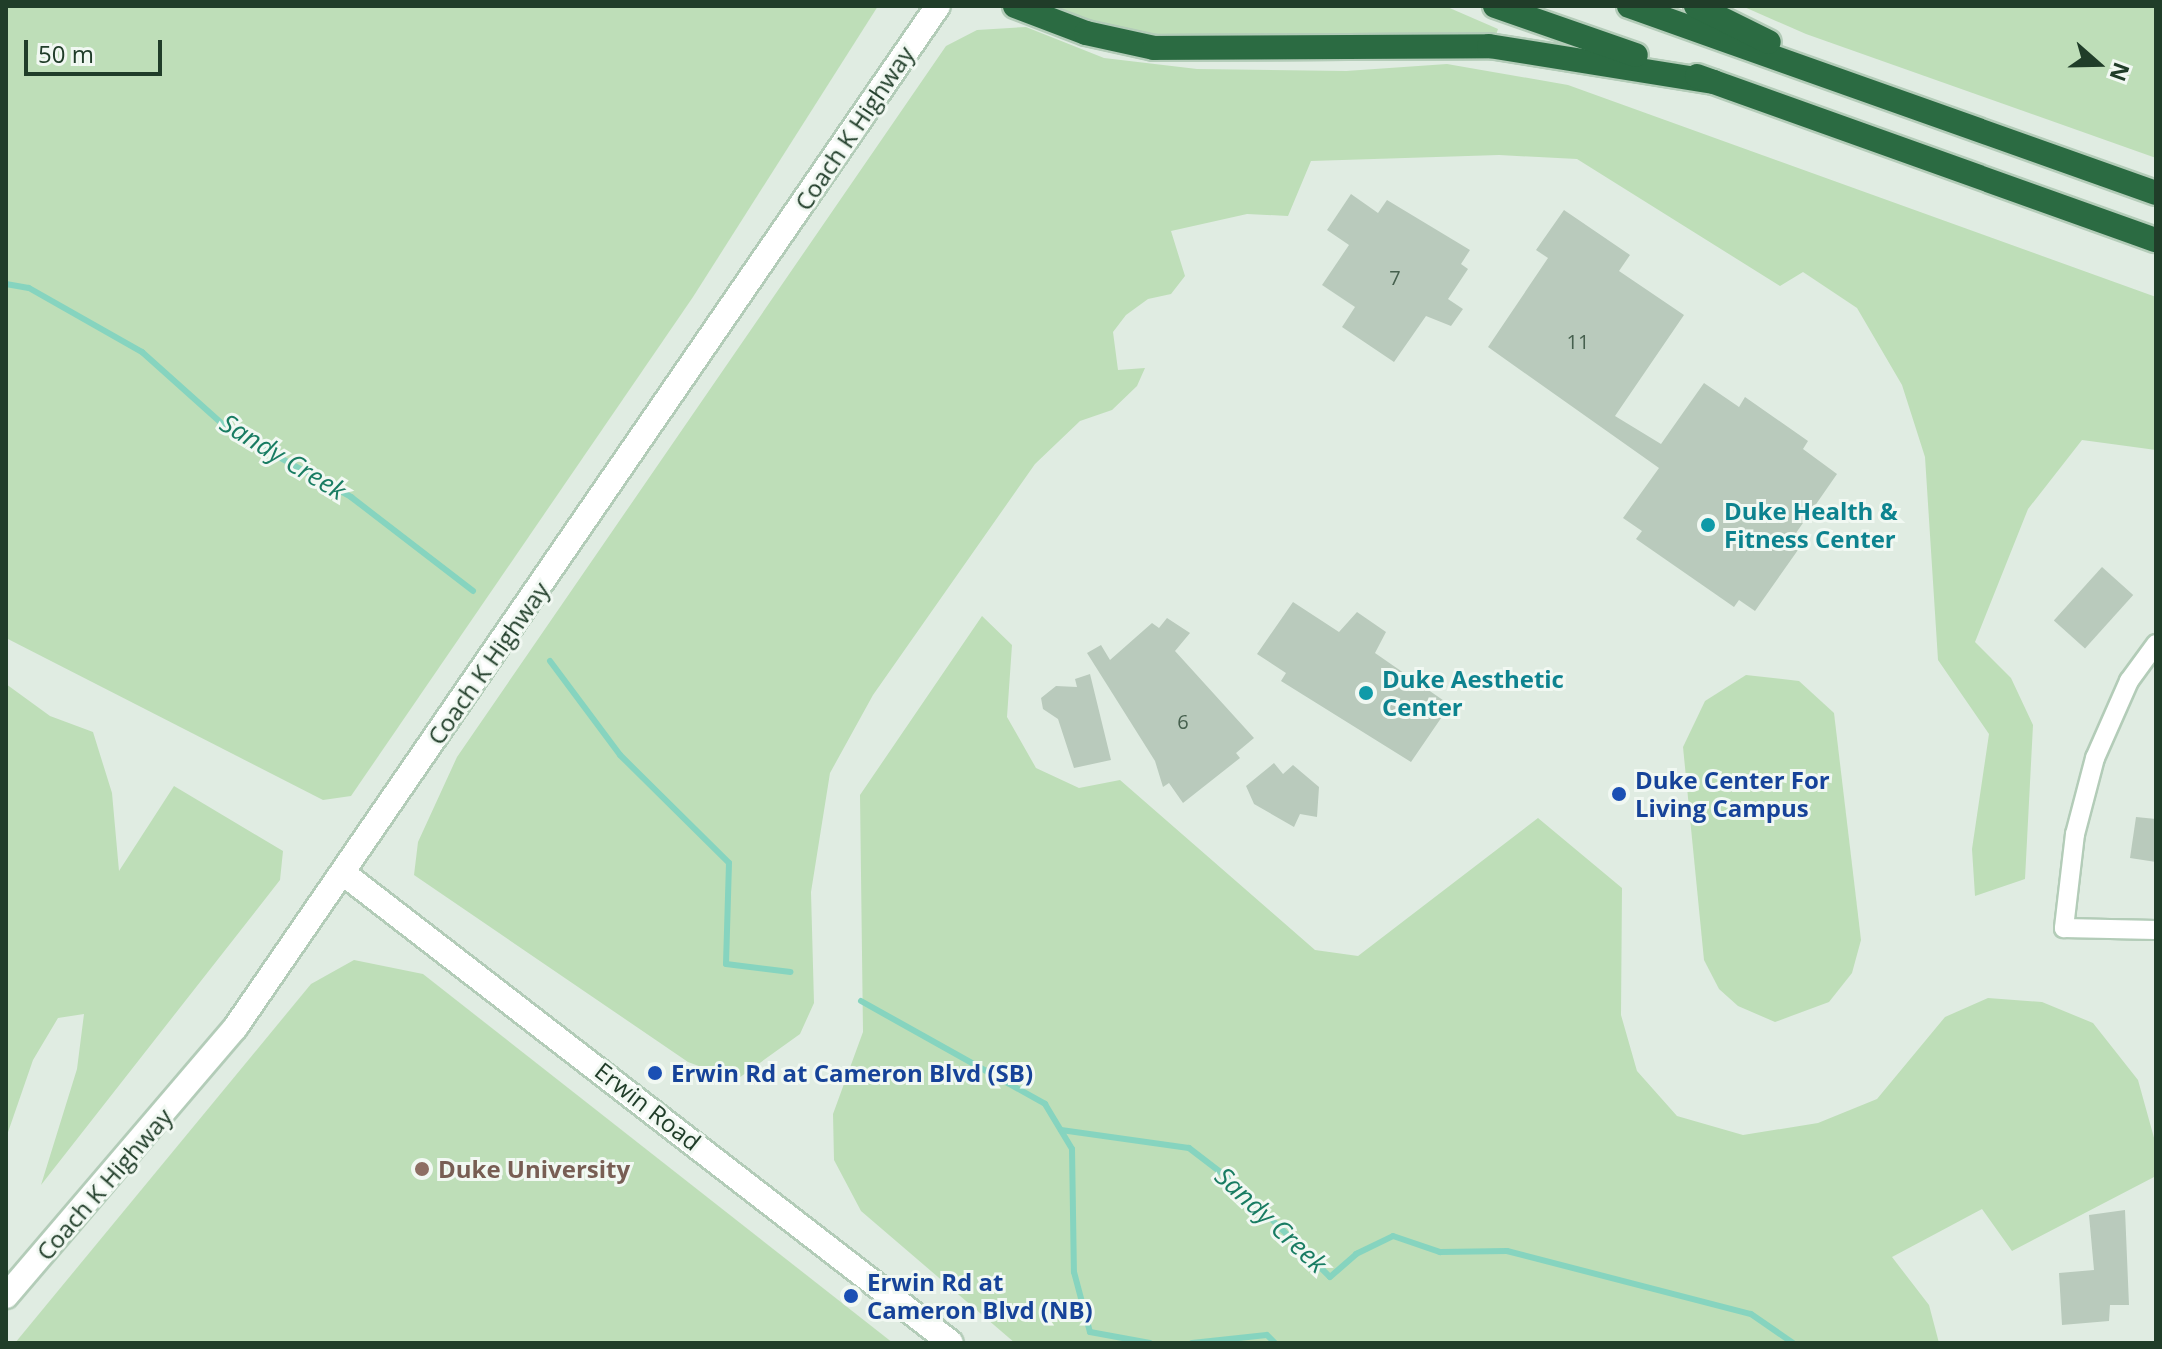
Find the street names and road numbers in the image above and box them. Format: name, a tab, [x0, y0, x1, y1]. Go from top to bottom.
street label: Coach K Highway	[788, 40, 920, 216]
street label: Coach K Highway	[421, 576, 555, 750]
street label: Erwin Road	[589, 1056, 707, 1156]
street label: Coach K Highway	[30, 1102, 178, 1266]

